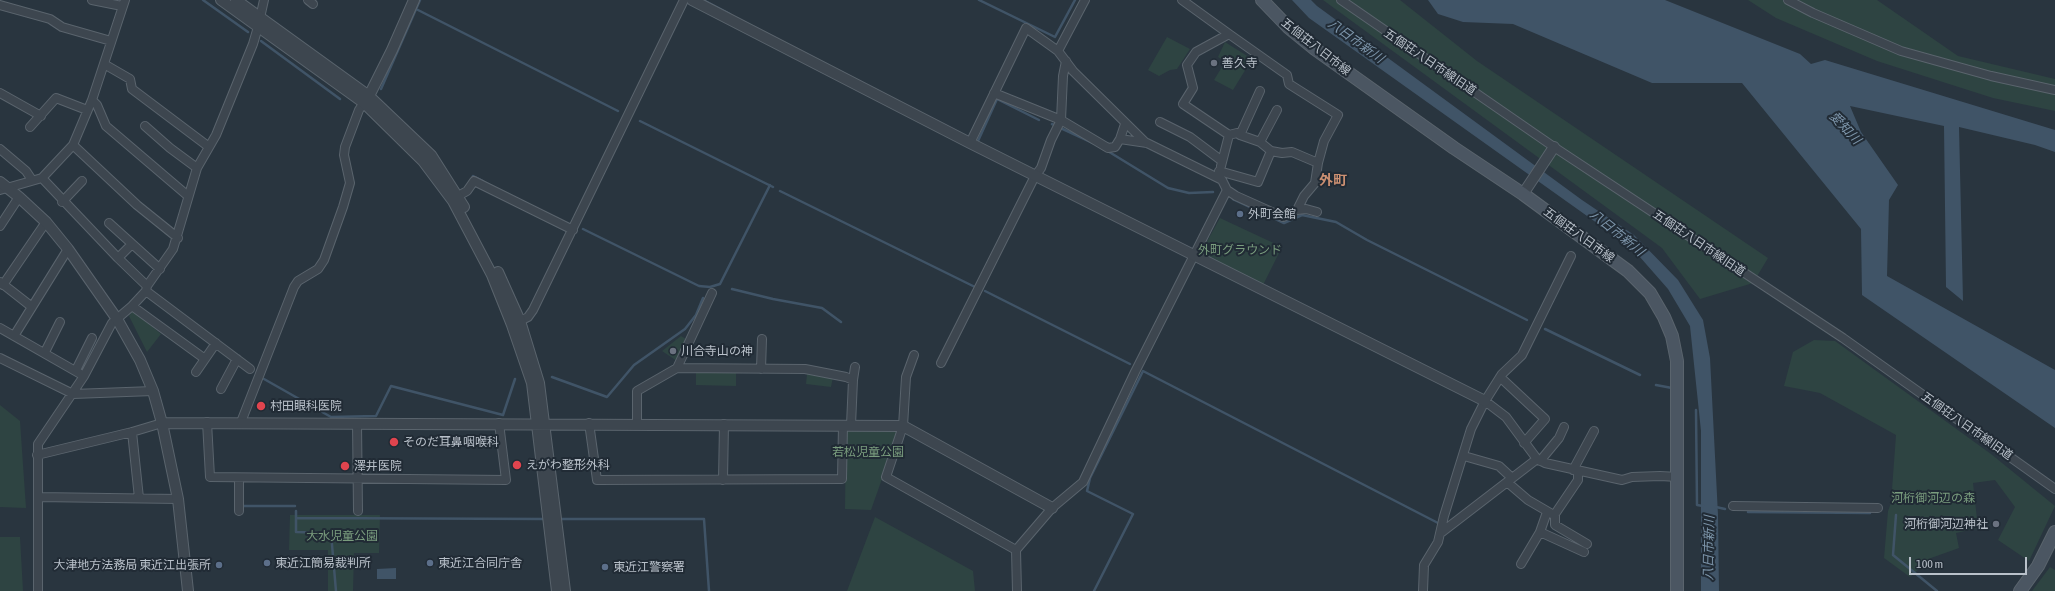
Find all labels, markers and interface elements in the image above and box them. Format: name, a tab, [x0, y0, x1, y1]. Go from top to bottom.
street label: 五個荘八日市線	[1278, 15, 1354, 79]
water label: 八日市新川	[1325, 16, 1387, 66]
street label: 五個荘八日市線旧道	[1381, 26, 1479, 98]
place label: 善久寺	[1222, 56, 1258, 70]
marker: 善久寺	[1209, 58, 1219, 68]
water label: 愛知川	[1826, 108, 1864, 148]
district label: 外町	[1319, 173, 1347, 189]
street label: 五個荘八日市線	[1541, 204, 1617, 266]
water label: 八日市新川	[1587, 206, 1647, 260]
place label: 外町会館	[1248, 207, 1296, 221]
street label: 五個荘八日市線旧道	[1650, 207, 1748, 279]
marker: 外町会館	[1235, 209, 1245, 219]
park label: 外町グラウンド	[1198, 243, 1282, 257]
place label: 川合寺山の神	[681, 344, 753, 358]
marker: 川合寺山の神	[668, 346, 678, 356]
street label: 五個荘八日市線旧道	[1919, 389, 2015, 463]
place label: 村田眼科医院	[270, 399, 342, 413]
marker: 村田眼科医院	[255, 400, 267, 412]
place label: そのだ耳鼻咽喉科	[403, 435, 499, 449]
marker: そのだ耳鼻咽喉科	[388, 436, 400, 448]
park label: 若松児童公園	[832, 445, 904, 459]
place label: えがわ整形外科	[526, 458, 610, 472]
place label: 澤井医院	[354, 459, 402, 473]
marker: えがわ整形外科	[511, 459, 523, 471]
marker: 澤井医院	[339, 460, 351, 472]
park label: 河桁御河辺の森	[1891, 491, 1975, 505]
water label: 八日市新川	[1701, 515, 1717, 581]
place label: 河桁御河辺神社	[1904, 517, 1988, 531]
marker: 河桁御河辺神社	[1991, 519, 2001, 529]
park label: 大水児童公園	[306, 529, 378, 543]
scale bar	[1911, 549, 2029, 575]
place label: 東近江簡易裁判所	[275, 556, 371, 570]
place label: 東近江合同庁舎	[438, 556, 522, 570]
text: 100 m	[1916, 557, 1943, 571]
place label: 大津地方法務局 東近江出張所	[53, 558, 211, 572]
marker: 東近江簡易裁判所	[262, 558, 272, 568]
marker: 東近江合同庁舎	[425, 558, 435, 568]
marker: 大津地方法務局 東近江出張所	[214, 560, 224, 570]
place label: 東近江警察署	[613, 560, 685, 574]
marker: 東近江警察署	[600, 562, 610, 572]

